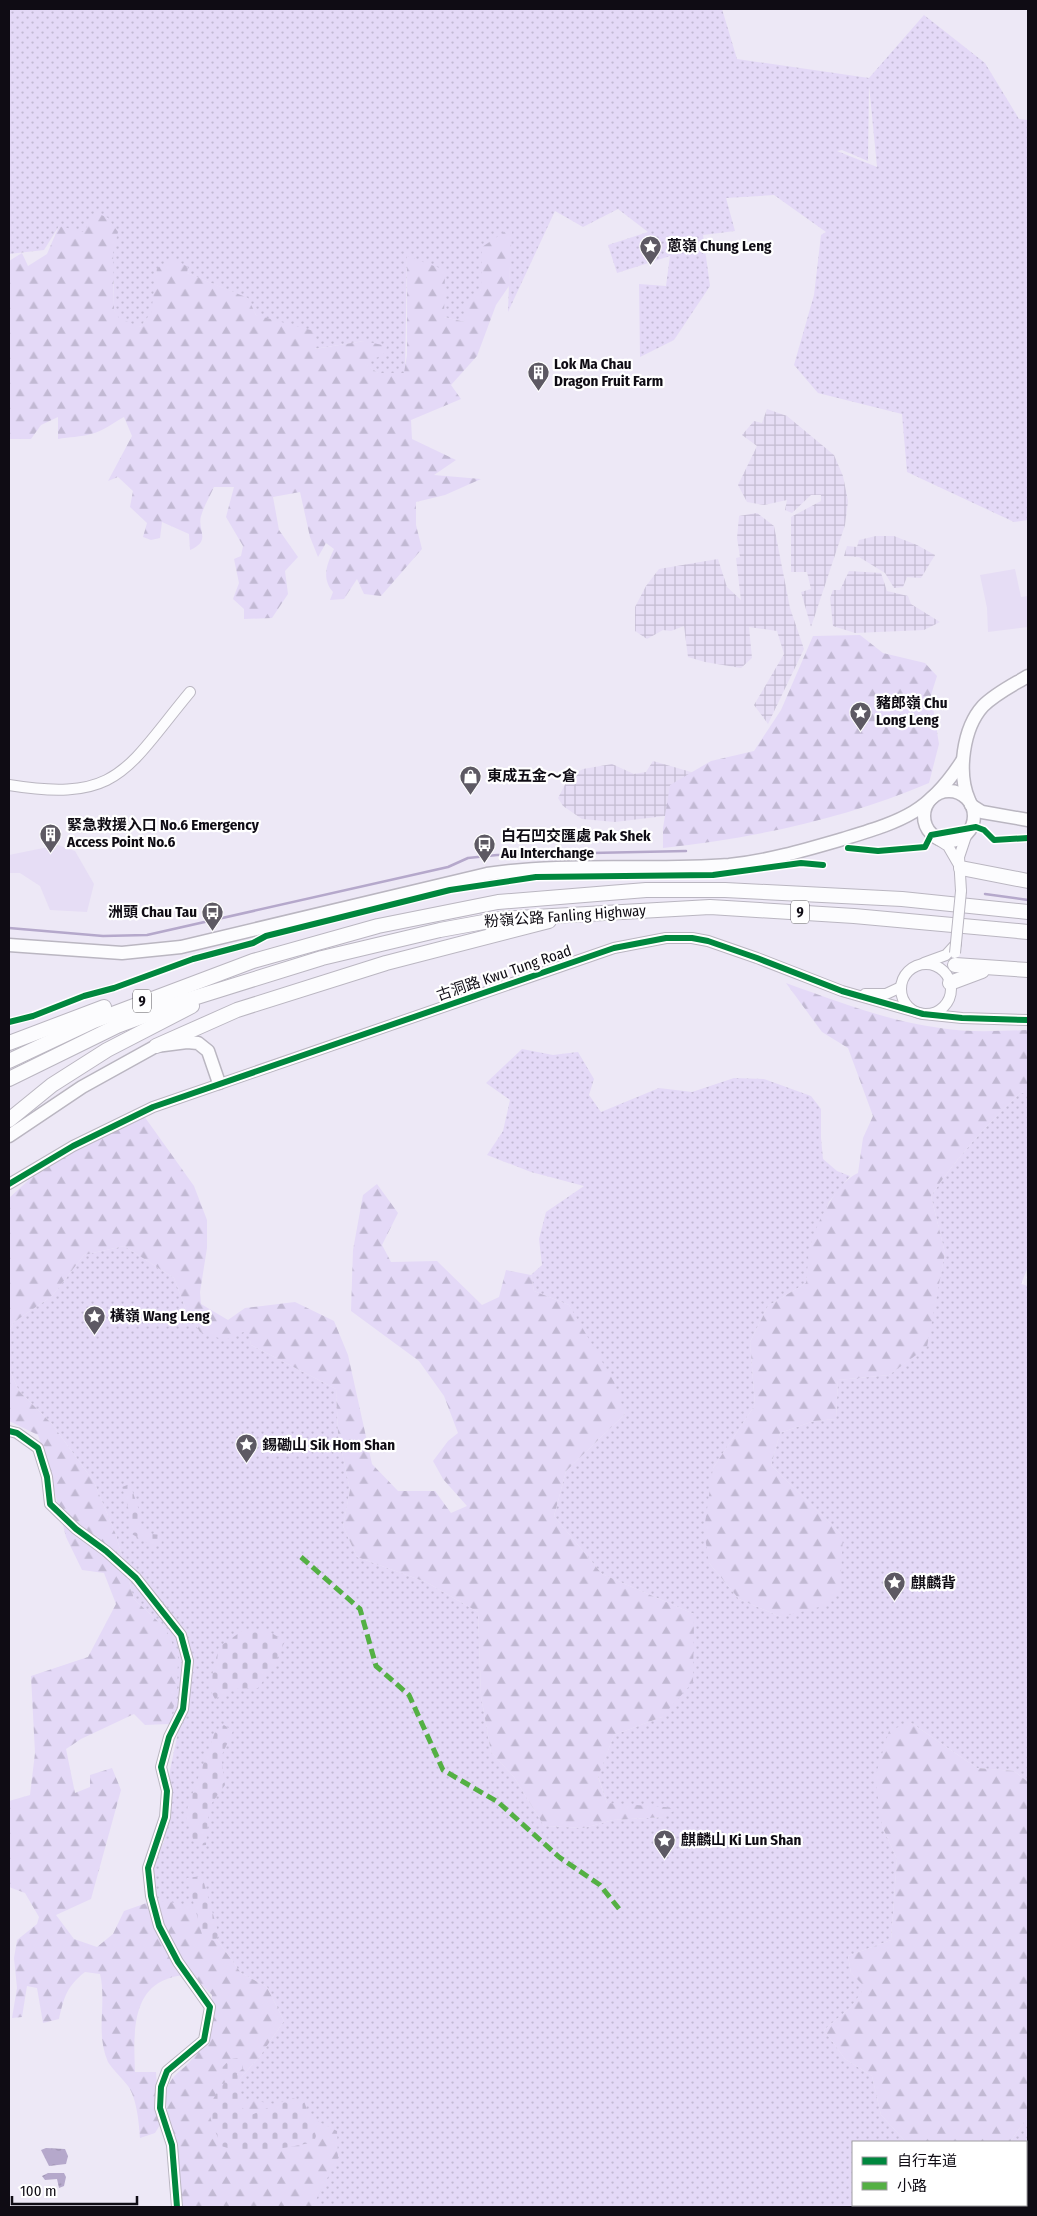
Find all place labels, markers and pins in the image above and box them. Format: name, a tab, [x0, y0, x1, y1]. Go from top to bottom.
place icon: 蔥嶺 Chung Leng	[639, 234, 663, 265]
place label: 蔥嶺 Chung Leng	[667, 237, 772, 255]
place label: Lok Ma Chau Dragon Fruit Farm	[554, 355, 663, 390]
building icon: Lok Ma Chau Dragon Fruit Farm	[526, 361, 550, 392]
place label: 豬郎嶺 Chu Long Leng	[876, 694, 947, 729]
place icon: 豬郎嶺 Chu Long Leng	[848, 700, 872, 731]
shop icon: 東成五金～倉	[459, 764, 483, 795]
place label: 東成五金～倉	[487, 767, 577, 785]
place label: 緊急救援入口 No.6 Emergency Access Point No.6	[66, 816, 260, 851]
building icon: 緊急救援入口 No.6 Emergency Access Point No.6	[39, 822, 63, 853]
place label: 白石凹交匯處 Pak Shek Au Interchange	[500, 827, 651, 862]
bus stop icon: 白石凹交匯處 Pak Shek Au Interchange	[473, 833, 497, 864]
bus stop icon: 洲頭 Chau Tau	[201, 900, 225, 931]
place label: 洲頭 Chau Tau	[108, 903, 197, 921]
place icon: 橫嶺 Wang Leng	[82, 1304, 106, 1335]
place label: 橫嶺 Wang Leng	[110, 1307, 210, 1325]
place icon: 錫磡山 Sik Hom Shan	[234, 1433, 258, 1464]
place label: 錫磡山 Sik Hom Shan	[262, 1436, 395, 1454]
place icon: 麒麟背	[883, 1571, 907, 1602]
place label: 麒麟背	[911, 1574, 956, 1592]
place icon: 麒麟山 Ki Lun Shan	[653, 1828, 677, 1859]
place label: 麒麟山 Ki Lun Shan	[681, 1831, 801, 1849]

